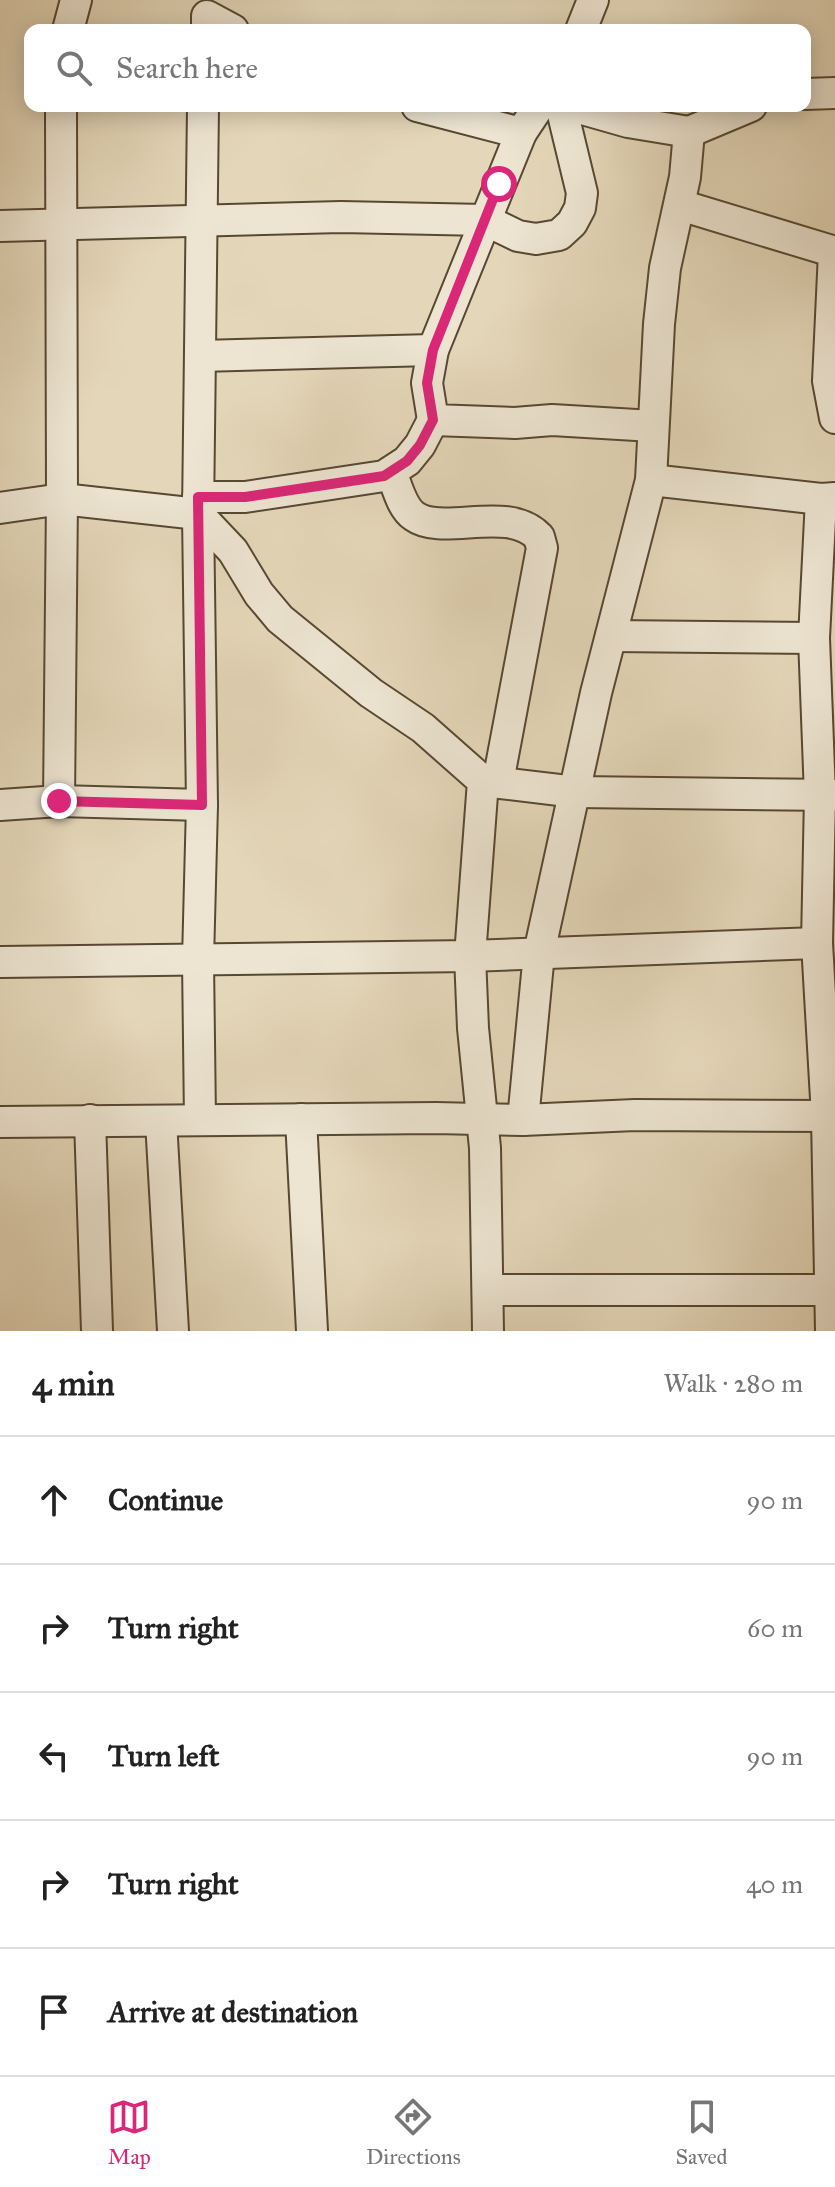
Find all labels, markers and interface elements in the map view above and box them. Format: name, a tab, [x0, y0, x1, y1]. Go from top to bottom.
search box	[24, 24, 811, 112]
icon: search	[52, 46, 96, 90]
text: Search here	[116, 50, 258, 86]
route start	[481, 166, 517, 202]
route end	[41, 783, 77, 819]
text: 4 min	[32, 1363, 115, 1404]
text: Walk · 280 m	[663, 1367, 803, 1399]
icon: ahead	[32, 1478, 76, 1522]
text: Continue	[108, 1482, 223, 1518]
text: 90 m	[746, 1484, 803, 1516]
icon: right	[32, 1606, 76, 1650]
text: Turn right	[108, 1610, 239, 1646]
text: 60 m	[747, 1612, 803, 1644]
icon: left	[32, 1734, 76, 1778]
text: Turn left	[108, 1738, 219, 1774]
text: 90 m	[746, 1740, 803, 1772]
icon: right	[32, 1862, 76, 1906]
text: Turn right	[108, 1866, 239, 1902]
text: 40 m	[746, 1868, 803, 1900]
icon: arrive	[32, 1990, 76, 2034]
text: Arrive at destination	[108, 1994, 358, 2030]
tab: Map	[107, 2095, 151, 2170]
tab: Directions	[366, 2095, 461, 2170]
tab: Saved	[675, 2095, 728, 2170]

